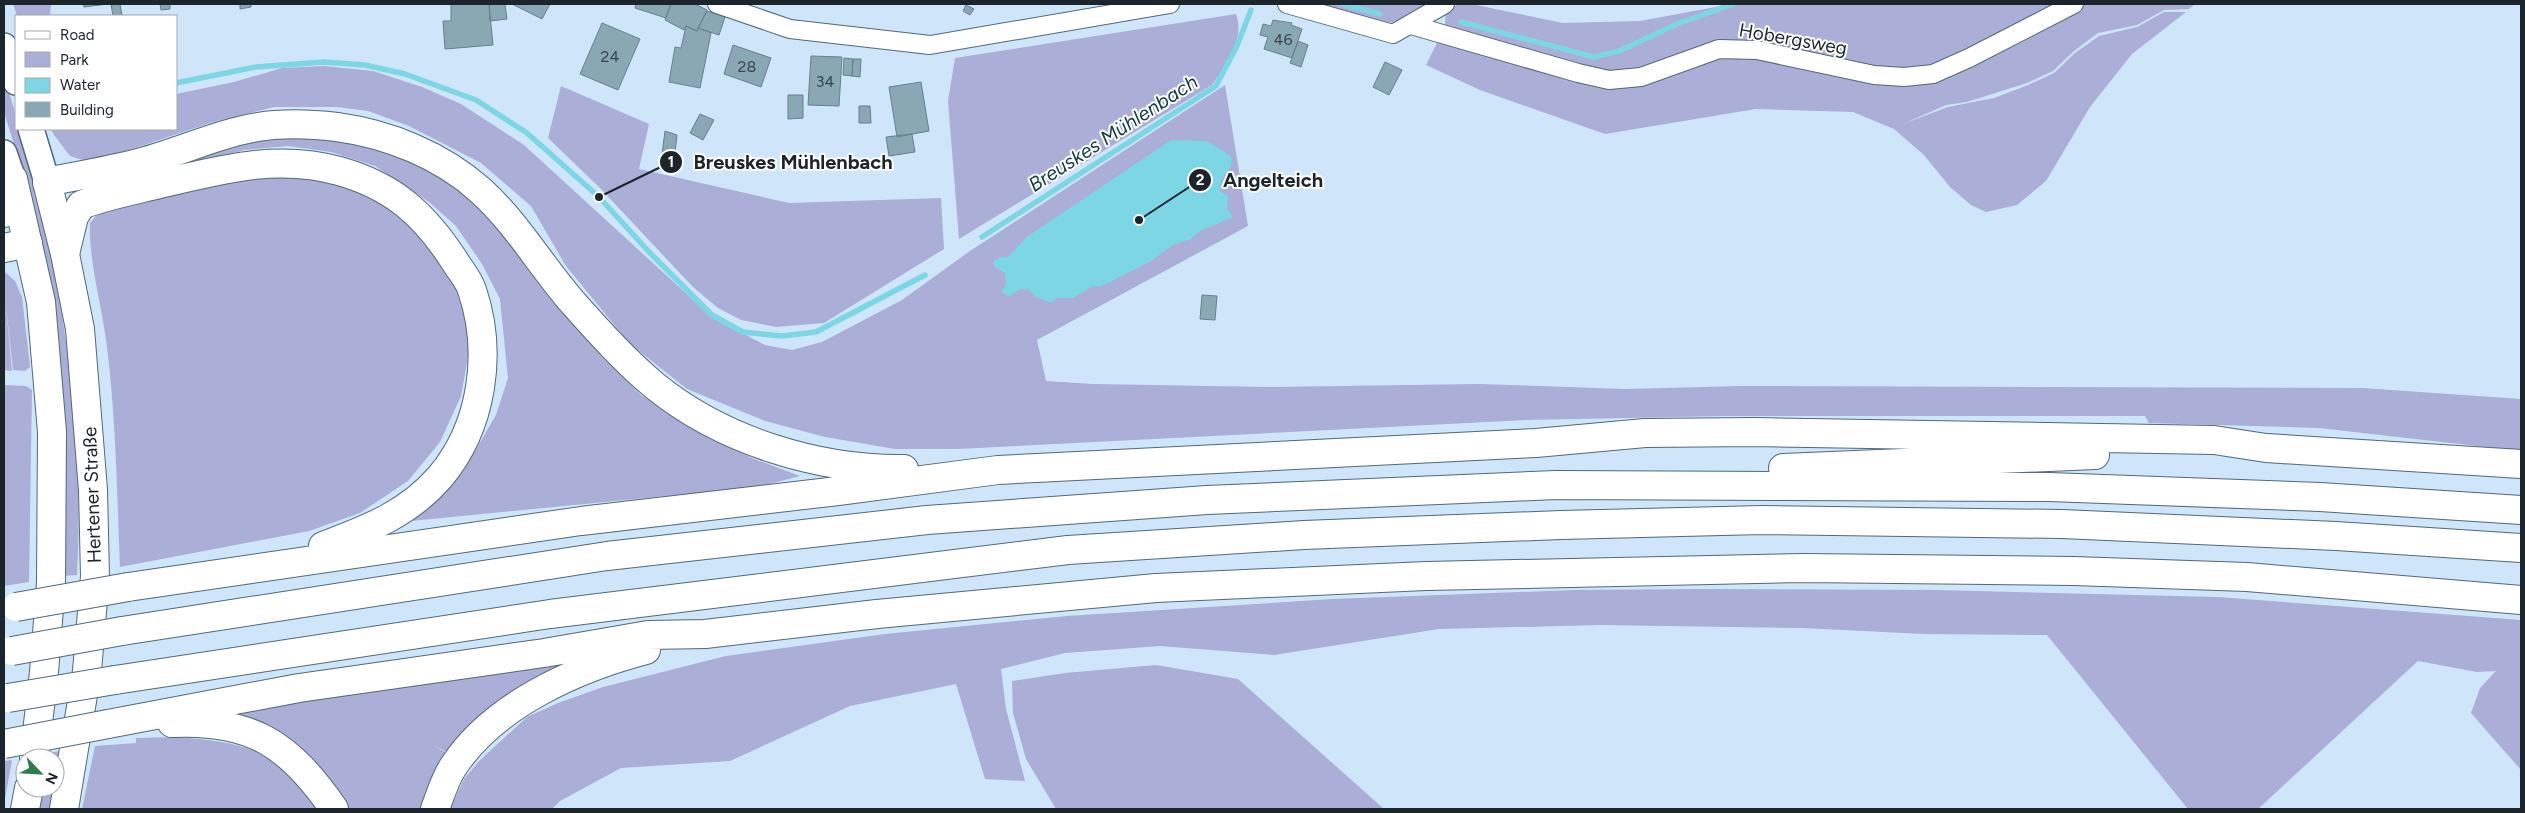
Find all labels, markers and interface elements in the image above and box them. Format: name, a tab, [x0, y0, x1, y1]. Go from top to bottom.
legend	[15, 15, 178, 130]
street label: Hobergsweg	[1737, 18, 1849, 60]
text: Road	[60, 26, 95, 44]
house number: 46	[1274, 30, 1293, 49]
house number: 24	[601, 47, 619, 66]
text: Park	[60, 51, 89, 69]
house number: 28	[738, 57, 756, 76]
water label: Breuskes Mühlenbach	[1024, 69, 1202, 197]
house number: 34	[816, 72, 834, 91]
text: Water	[60, 76, 100, 94]
text: Building	[60, 101, 114, 119]
callout: Breuskes Mühlenbach	[658, 144, 902, 179]
text: Breuskes Mühlenbach	[693, 150, 893, 174]
text: 1	[668, 153, 674, 171]
callout: Angelteich	[1188, 162, 1333, 197]
text: Angelteich	[1223, 168, 1323, 192]
text: 2	[1196, 171, 1205, 189]
street label: Hertener Straße	[78, 426, 106, 564]
north arrow	[15, 748, 65, 798]
text: N	[41, 770, 61, 787]

